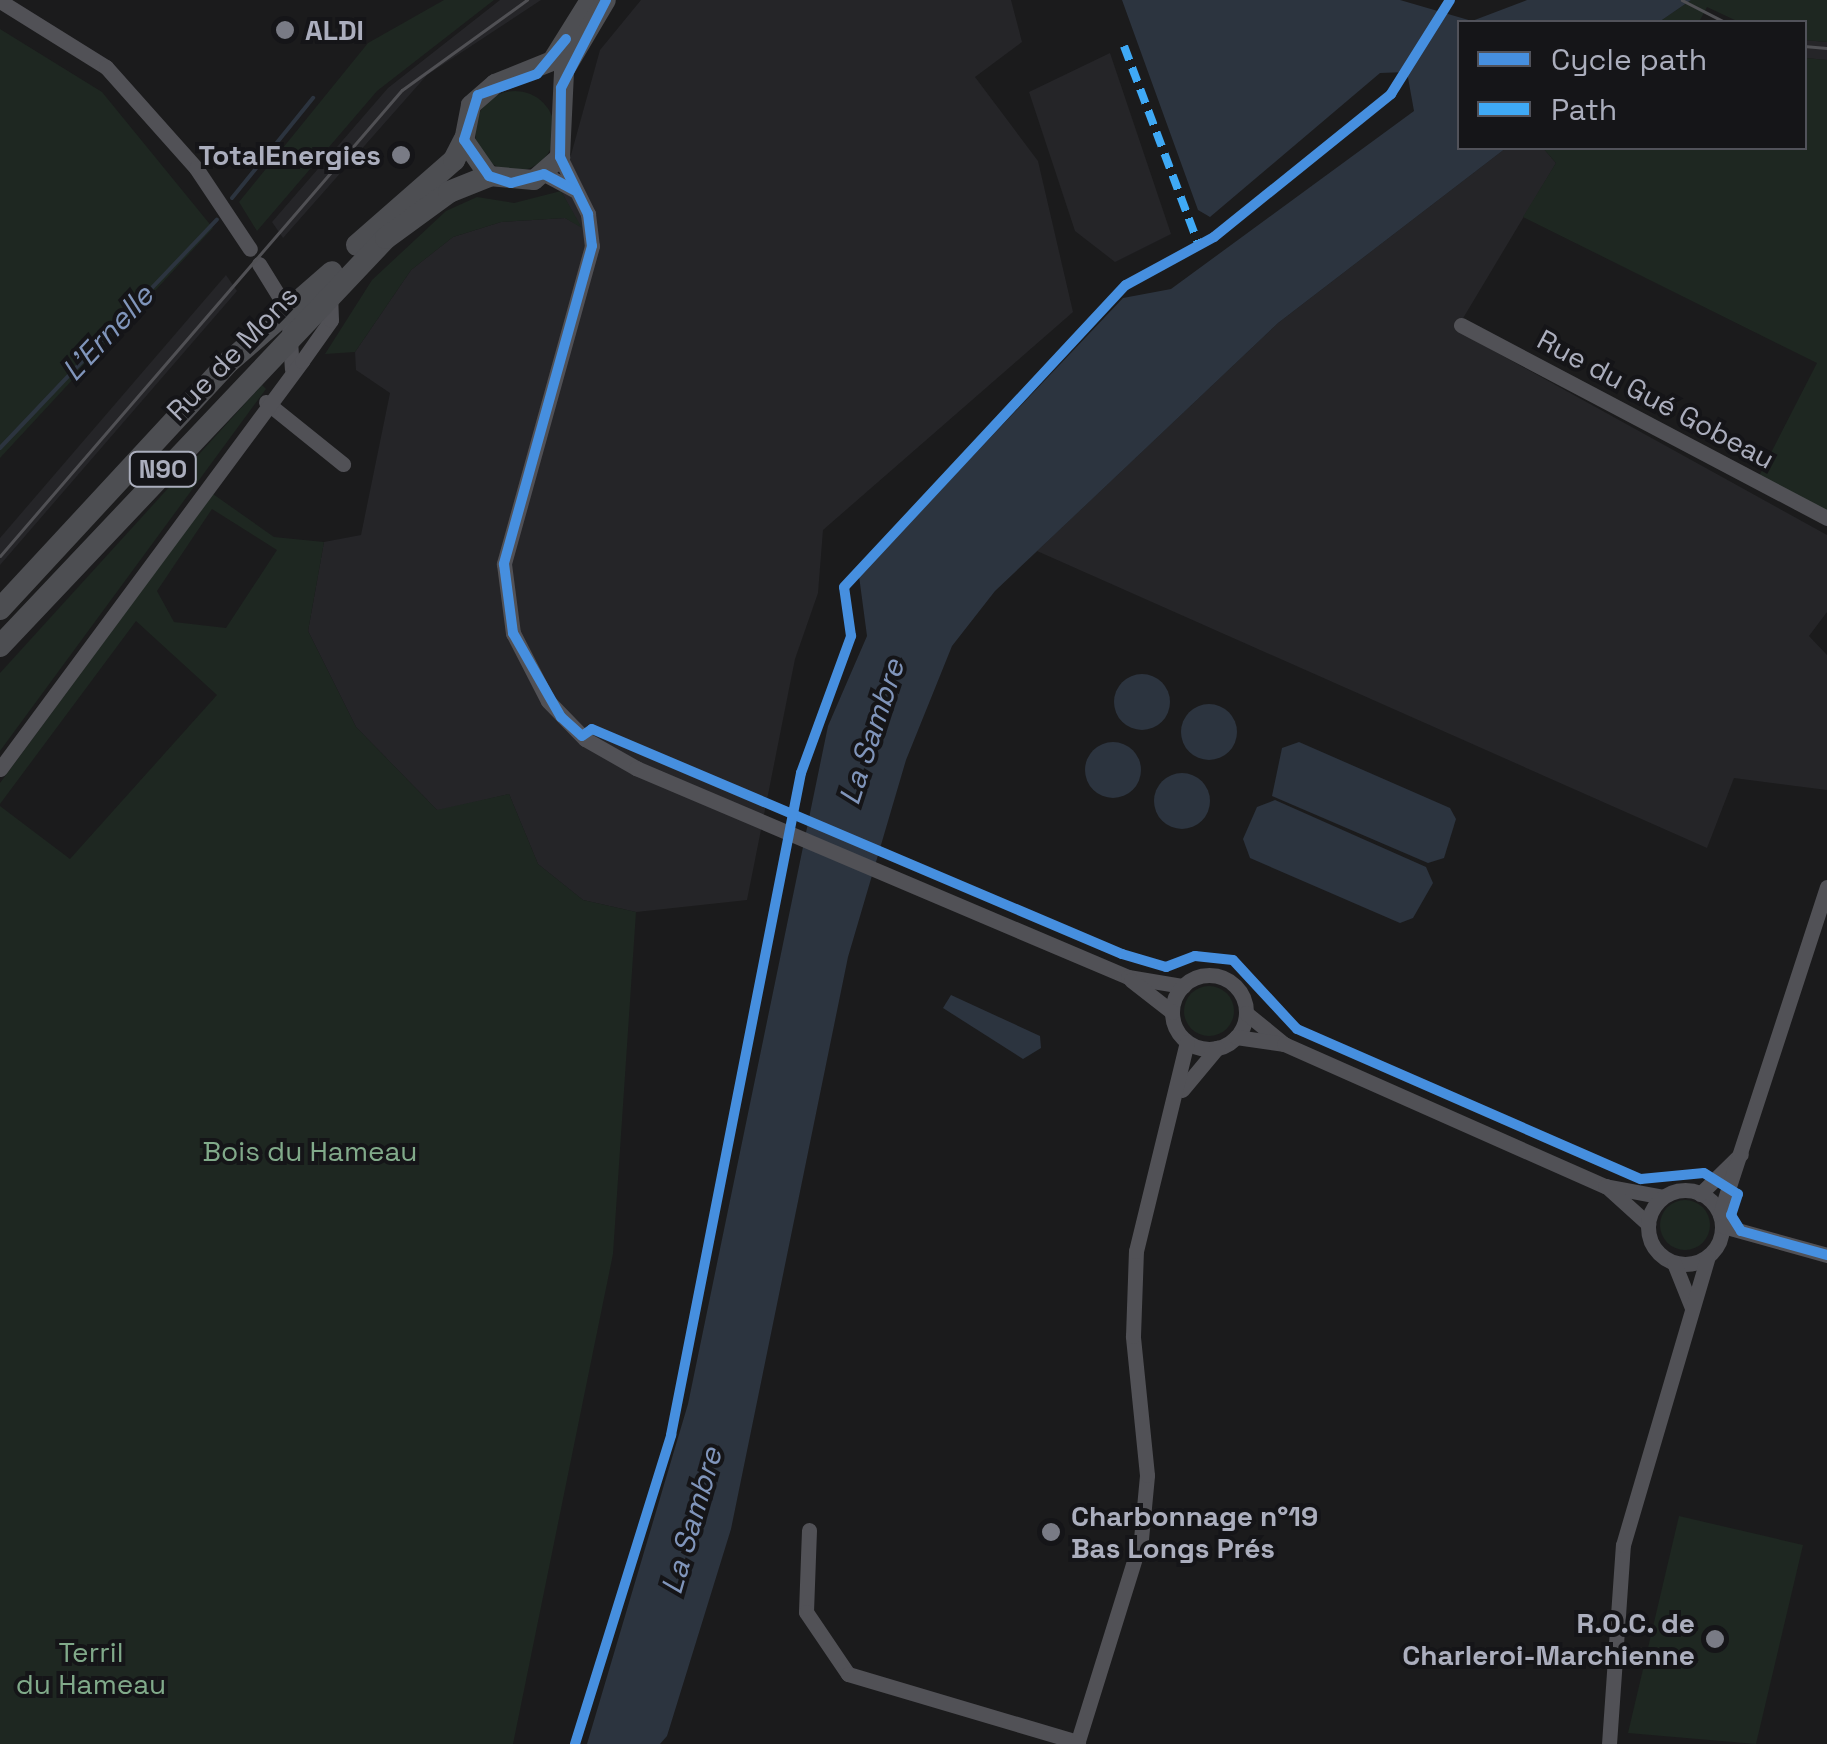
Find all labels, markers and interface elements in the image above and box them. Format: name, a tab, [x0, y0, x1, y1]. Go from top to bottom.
place label: ALDI	[305, 13, 364, 47]
marker: ALDI	[274, 19, 296, 41]
legend	[1457, 20, 1807, 150]
text: Cycle path	[1551, 40, 1707, 79]
text: Path	[1551, 90, 1617, 129]
place label: TotalEnergies	[198, 138, 381, 172]
marker: TotalEnergies	[390, 144, 412, 166]
water label: L'Ernelle	[55, 278, 161, 388]
street label: Rue de Mons	[160, 279, 304, 427]
street label: Rue du Gué Gobeau	[1532, 322, 1780, 476]
road number: N90	[128, 449, 198, 489]
water label: La Sambre	[832, 655, 912, 809]
park label: Bois du Hameau	[203, 1134, 417, 1168]
water label: La Sambre	[654, 1444, 730, 1598]
place label: Charbonnage n°19 Bas Longs Prés	[1071, 1499, 1318, 1565]
marker: Charbonnage n°19 Bas Longs Prés	[1040, 1521, 1062, 1543]
place label: R.O.C. de Charleroi-Marchienne	[1402, 1606, 1695, 1672]
marker: R.O.C. de Charleroi-Marchienne	[1704, 1628, 1726, 1650]
park label: Terril du Hameau	[16, 1635, 166, 1701]

